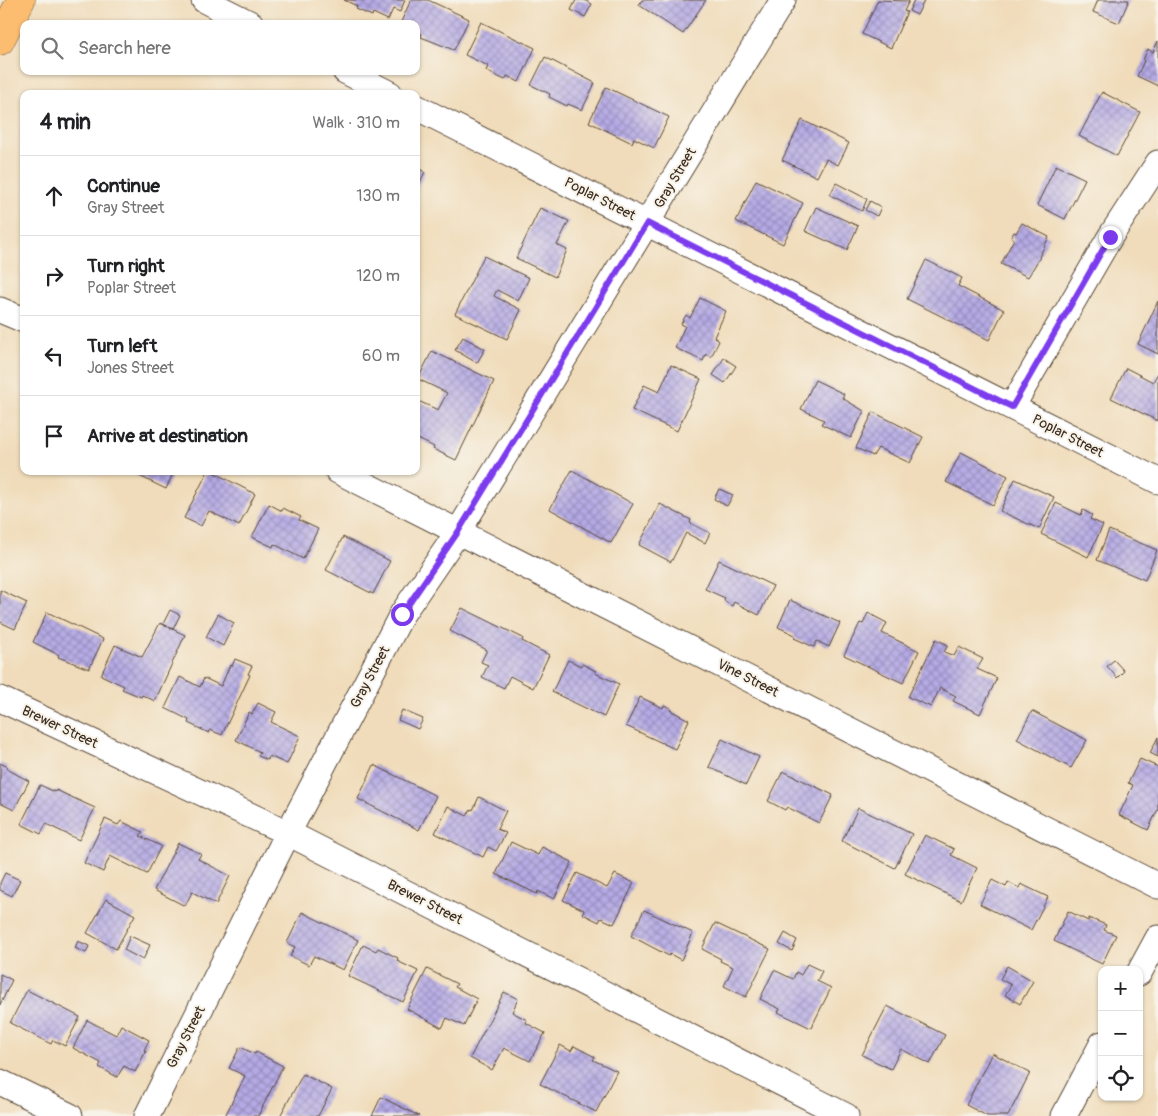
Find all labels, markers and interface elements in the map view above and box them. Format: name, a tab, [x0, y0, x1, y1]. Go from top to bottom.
search box	[20, 20, 420, 75]
icon: search	[38, 34, 66, 62]
text: Search here	[78, 36, 171, 60]
text: 4 min	[40, 109, 91, 136]
text: Walk · 310 m	[313, 113, 400, 133]
street label: Gray Street	[650, 144, 700, 211]
text: Continue	[87, 174, 160, 198]
street label: Poplar Street	[561, 174, 639, 224]
icon: ahead	[40, 182, 68, 210]
text: 130 m	[356, 186, 400, 206]
text: Gray Street	[87, 198, 164, 218]
route end	[1099, 226, 1122, 249]
text: Turn right	[87, 254, 165, 278]
icon: right	[40, 262, 68, 290]
text: 120 m	[356, 266, 400, 286]
text: Poplar Street	[87, 278, 176, 298]
text: Turn left	[87, 334, 157, 358]
icon: left	[40, 342, 68, 370]
text: 60 m	[362, 346, 400, 366]
text: Jones Street	[87, 358, 174, 378]
street label: Poplar Street	[1029, 411, 1107, 461]
icon: arrive	[40, 422, 68, 450]
text: Arrive at destination	[87, 424, 248, 448]
route start	[391, 603, 414, 626]
street label: Gray Street	[347, 643, 394, 711]
street label: Vine Street	[714, 655, 782, 701]
street label: Brewer Street	[19, 702, 101, 752]
street label: Brewer Street	[385, 876, 466, 928]
map controls	[1098, 966, 1143, 1101]
button: +	[1098, 966, 1143, 1011]
street label: Gray Street	[163, 1003, 209, 1071]
button: −	[1098, 1011, 1143, 1056]
button: locate	[1098, 1056, 1143, 1101]

